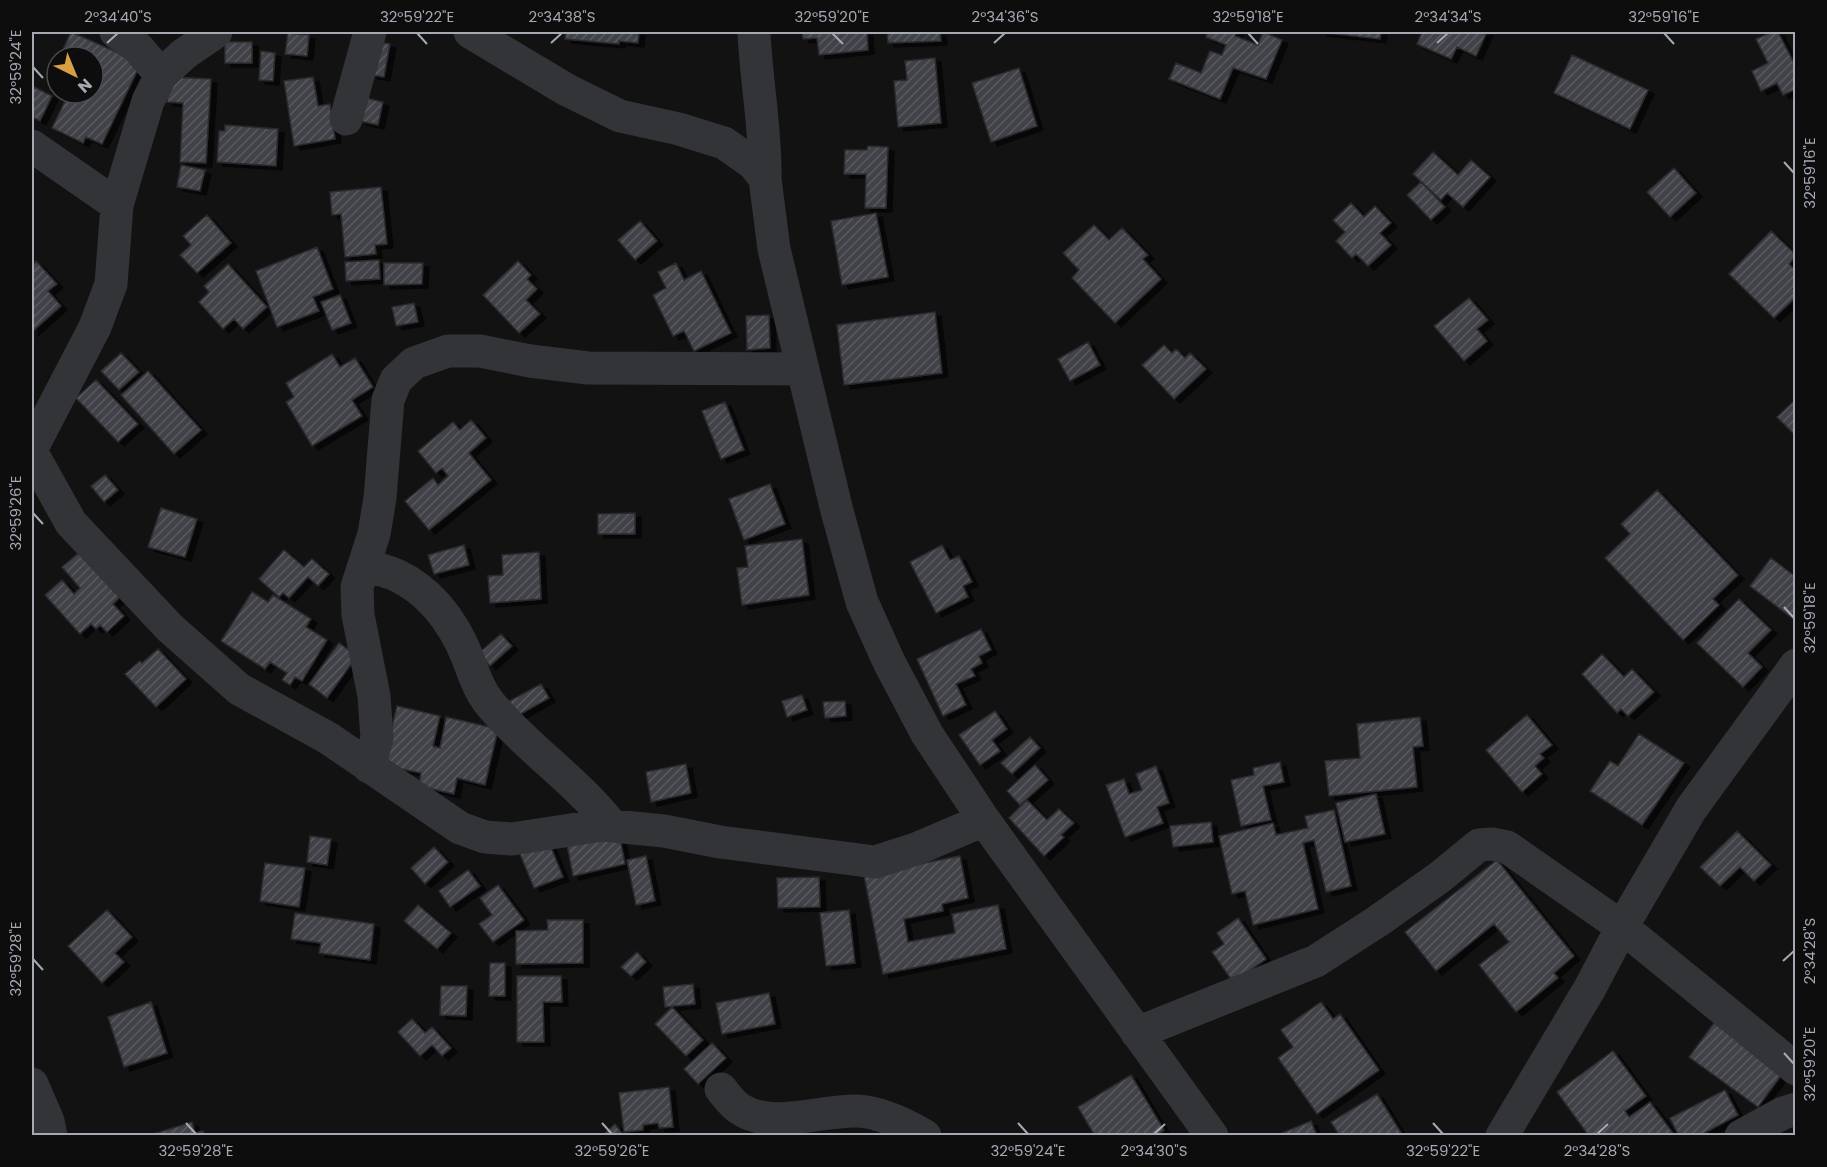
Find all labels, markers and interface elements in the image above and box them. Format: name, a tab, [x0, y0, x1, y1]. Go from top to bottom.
text: 2°34'40"S	[84, 6, 152, 27]
text: 32°59'22"E	[380, 6, 454, 27]
text: 2°34'38"S	[529, 6, 595, 27]
text: 32°59'20"E	[795, 6, 870, 27]
text: 2°34'36"S	[972, 6, 1038, 27]
text: 32°59'18"E	[1212, 6, 1284, 27]
text: 2°34'34"S	[1415, 6, 1481, 27]
text: 32°59'16"E	[1628, 6, 1700, 27]
text: 32°59'24"E	[5, 29, 26, 105]
north arrow	[45, 45, 105, 105]
text: N	[73, 73, 97, 98]
text: 32°59'16"E	[1799, 137, 1820, 209]
text: 32°59'26"E	[5, 475, 26, 551]
text: 32°59'18"E	[1799, 582, 1820, 654]
text: 2°34'28"S	[1799, 918, 1820, 984]
text: 32°59'28"E	[5, 921, 26, 997]
text: 32°59'20"E	[1799, 1027, 1820, 1102]
text: 32°59'28"E	[158, 1140, 234, 1161]
text: 32°59'26"E	[574, 1140, 650, 1161]
text: 32°59'24"E	[990, 1140, 1066, 1161]
text: 2°34'30"S	[1121, 1140, 1187, 1161]
text: 32°59'22"E	[1406, 1140, 1480, 1161]
text: 2°34'28"S	[1564, 1140, 1630, 1161]

